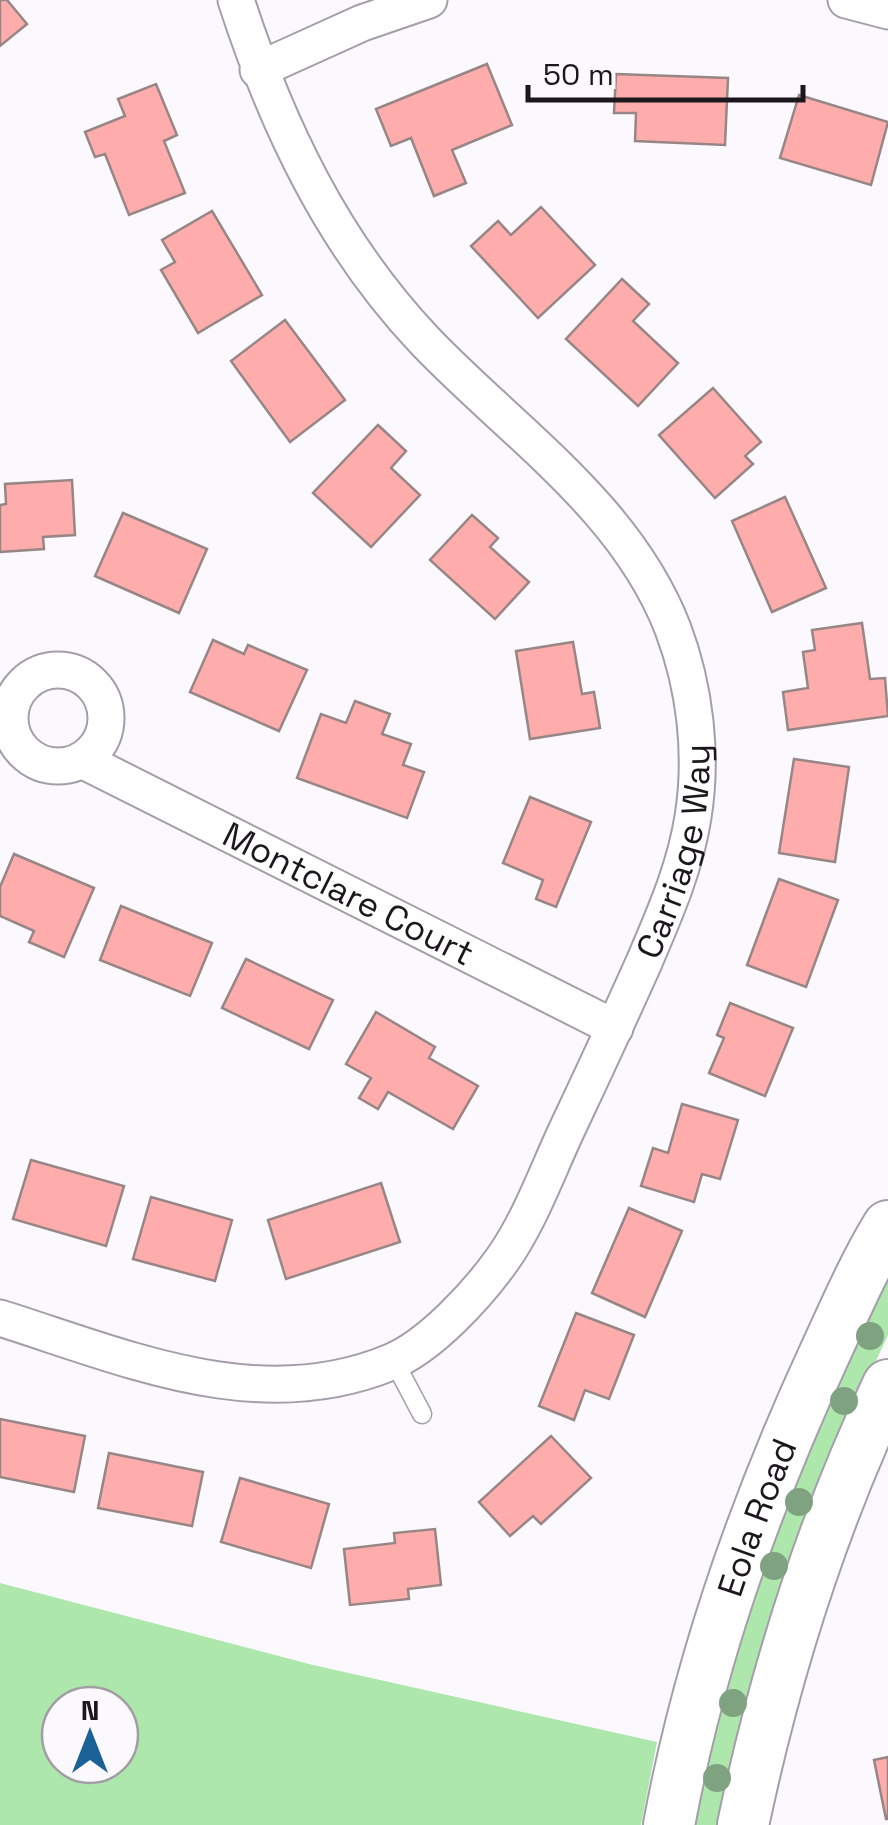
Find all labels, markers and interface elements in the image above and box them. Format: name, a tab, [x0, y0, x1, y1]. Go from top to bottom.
scale bar	[528, 40, 803, 102]
text: 50 m	[543, 55, 614, 94]
street label: Carriage Way	[626, 744, 719, 965]
street label: Montclare Court	[215, 812, 481, 975]
street label: Eola Road	[708, 1432, 807, 1602]
north arrow	[40, 1685, 140, 1785]
text: N	[81, 1692, 99, 1728]

